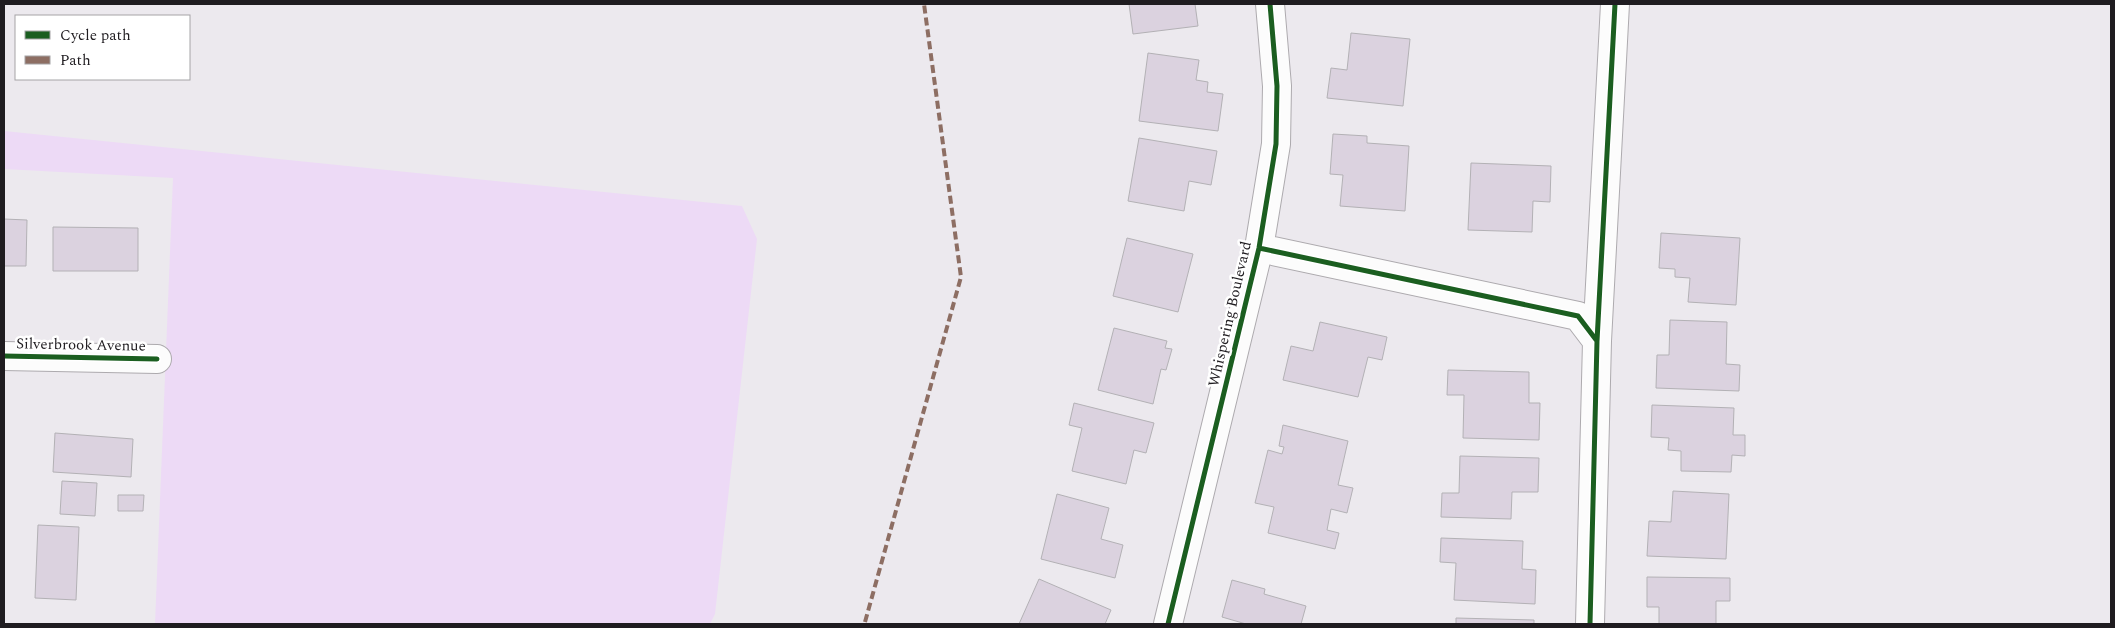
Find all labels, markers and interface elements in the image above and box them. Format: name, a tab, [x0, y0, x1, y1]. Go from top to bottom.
legend	[15, 15, 190, 80]
text: Cycle path	[60, 24, 131, 47]
text: Path	[60, 49, 91, 72]
street label: Whispering Boulevard	[1202, 239, 1258, 389]
street label: Silverbrook Avenue	[16, 332, 146, 358]

